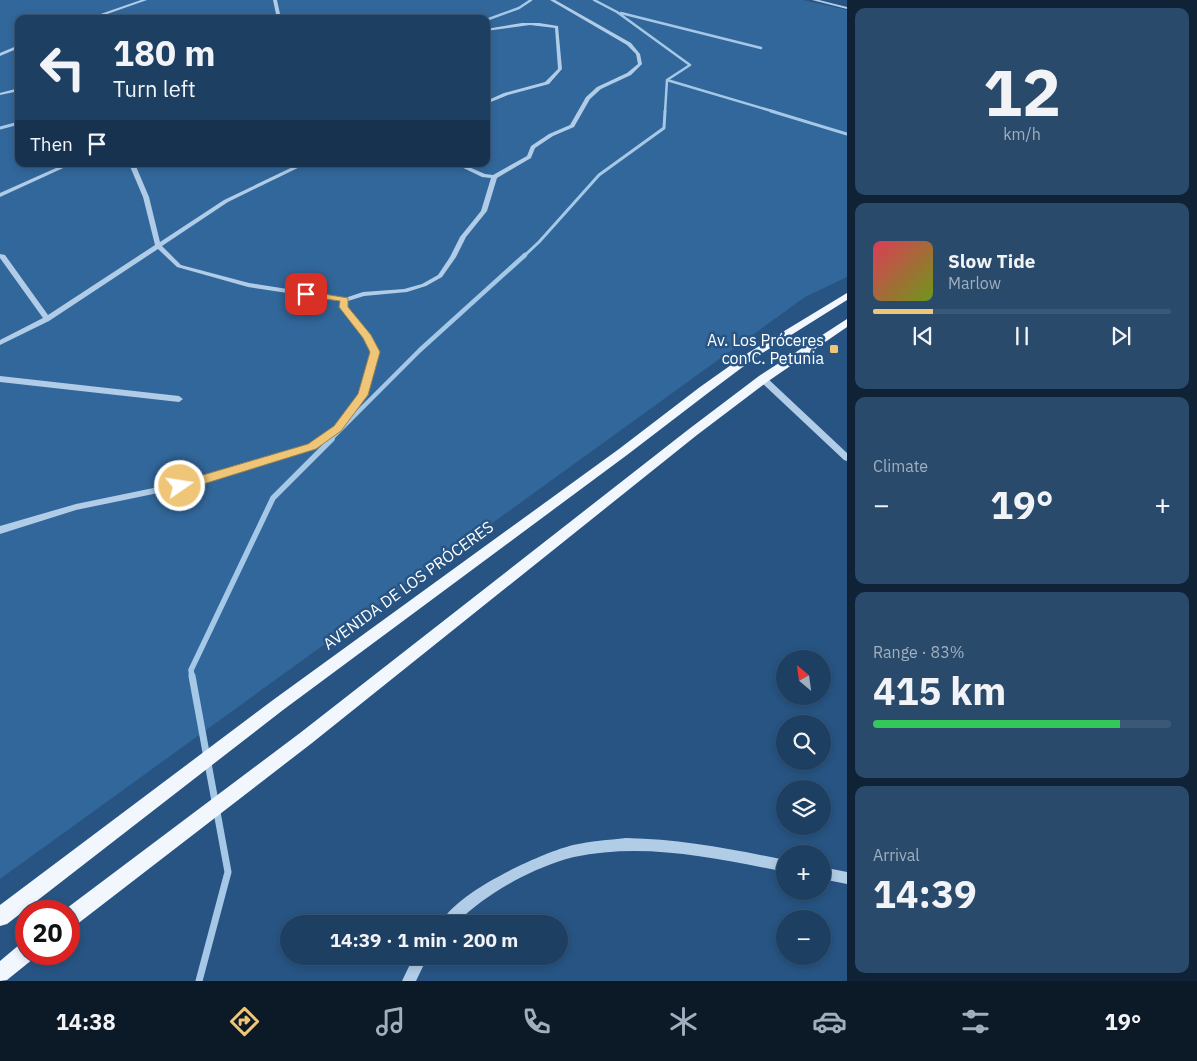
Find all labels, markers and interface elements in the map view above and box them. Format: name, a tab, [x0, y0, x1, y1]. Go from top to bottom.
text: 180 m	[113, 30, 216, 76]
icon: left	[30, 35, 95, 100]
text: 12	[983, 49, 1061, 134]
text: Turn left	[113, 74, 196, 103]
text: km/h	[1003, 124, 1041, 144]
icon: arrive	[83, 130, 111, 158]
text: Then	[30, 132, 73, 156]
text: Slow Tide	[948, 249, 1035, 273]
pin	[285, 273, 327, 315]
text: Marlow	[948, 273, 1001, 293]
icon: arrive	[292, 280, 320, 308]
icon: previous	[909, 322, 937, 350]
icon: pause	[1008, 322, 1036, 350]
icon: next	[1107, 322, 1135, 350]
place label: Av. Los Próceres con C. Petunia	[707, 330, 824, 368]
marker: Av. Los Próceres con C. Petunia	[828, 343, 840, 355]
text: Climate	[873, 456, 928, 476]
position arrow	[153, 459, 205, 511]
text: 19°	[990, 480, 1054, 529]
text: −	[873, 486, 890, 523]
text: +	[1154, 486, 1171, 523]
street label: AVENIDA DE LOS PRÓCERES	[318, 516, 497, 654]
text: Range · 83%	[873, 642, 965, 662]
north arrow	[776, 650, 831, 705]
map controls	[776, 650, 831, 965]
text: 415 km	[873, 666, 1006, 715]
button: search	[776, 715, 831, 770]
button: layers	[776, 780, 831, 835]
button: +	[776, 845, 831, 900]
text: Arrival	[873, 845, 920, 865]
text: 14:39	[873, 869, 977, 918]
speed limit sign: 20	[15, 900, 80, 965]
button: −	[776, 910, 831, 965]
text: 14:39 · 1 min · 200 m	[330, 928, 518, 952]
icon: directions	[227, 1004, 262, 1039]
icon: music	[373, 1004, 408, 1039]
icon: phone	[519, 1004, 554, 1039]
icon: climate	[666, 1004, 701, 1039]
icon: car	[812, 1004, 847, 1039]
icon: filters	[958, 1004, 993, 1039]
text: 14:38	[56, 1007, 116, 1036]
text: 19°	[1105, 1007, 1141, 1036]

